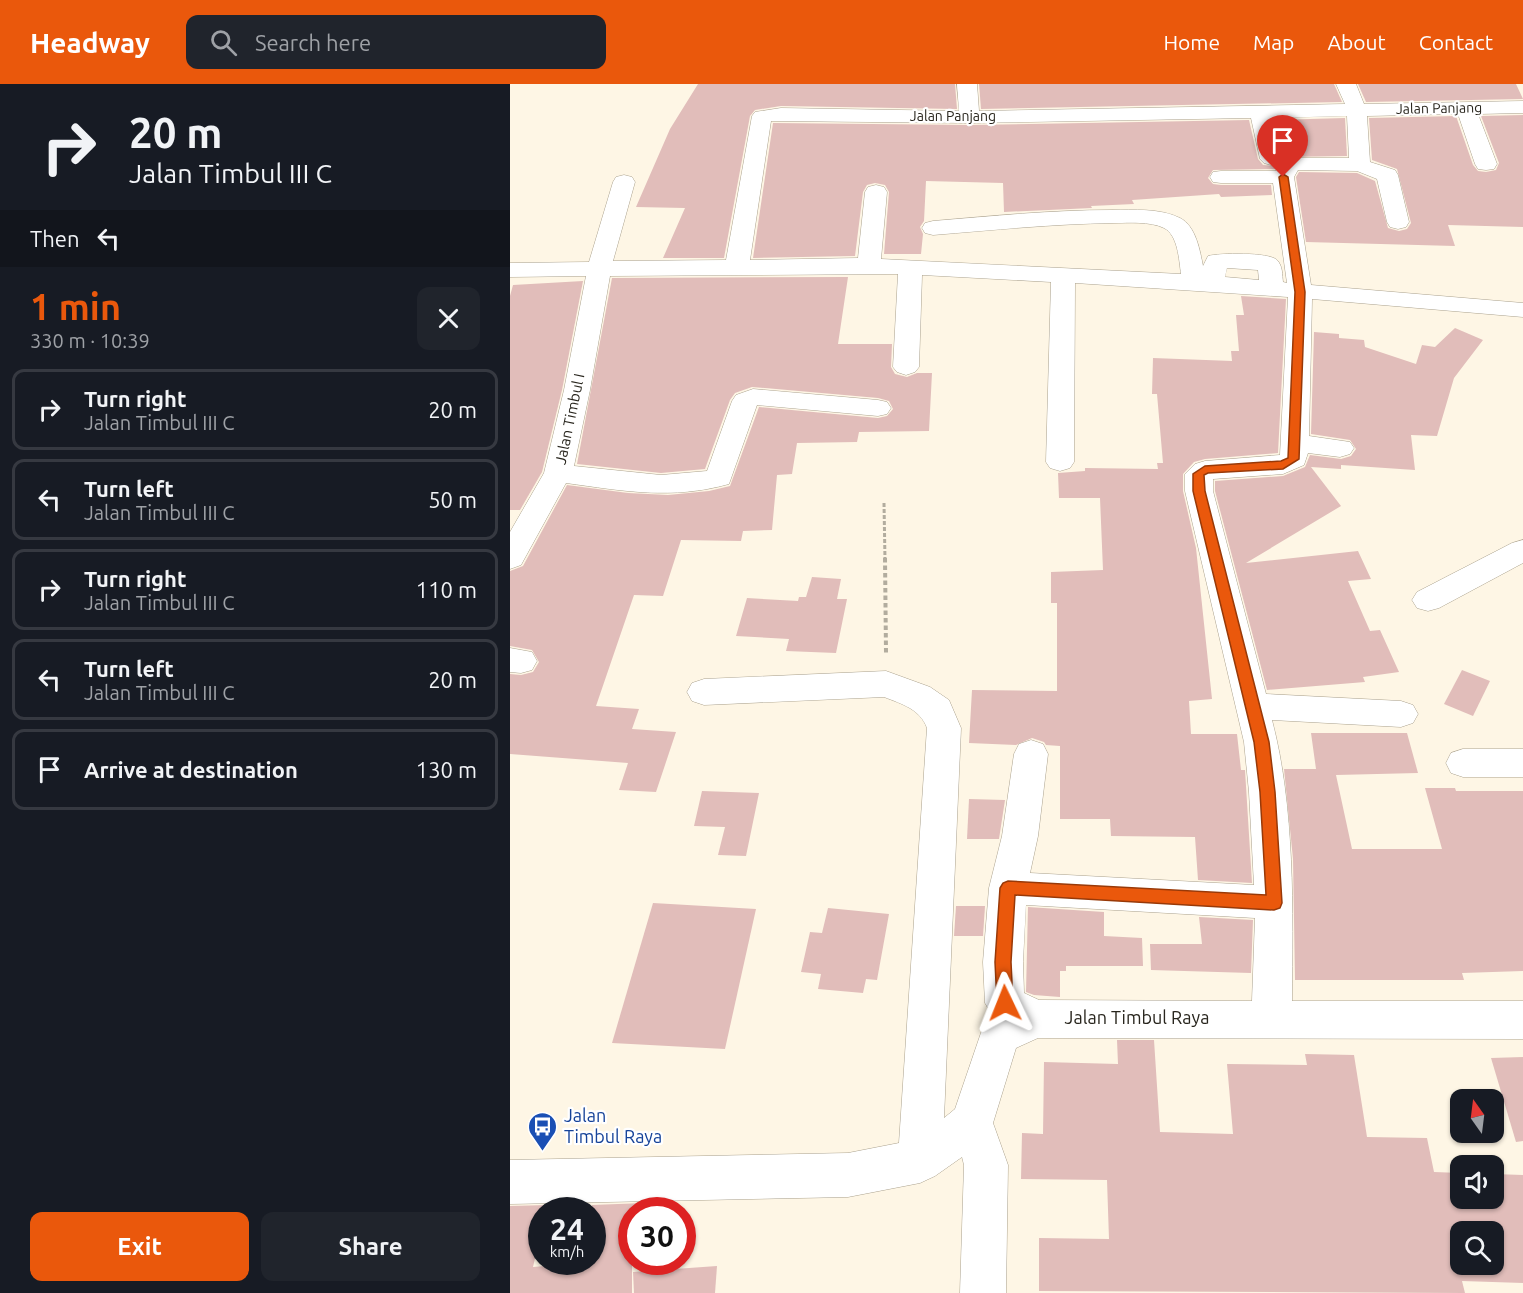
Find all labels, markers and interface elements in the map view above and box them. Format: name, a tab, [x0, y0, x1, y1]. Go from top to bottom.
search box	[186, 15, 606, 69]
icon: search	[207, 26, 240, 59]
text: Headway	[30, 27, 150, 58]
text: Search here	[255, 30, 371, 55]
text: Home	[1163, 30, 1220, 54]
text: Map	[1253, 30, 1294, 54]
text: About	[1327, 30, 1386, 54]
text: Contact	[1419, 30, 1493, 54]
street label: Jalan Panjang	[1396, 99, 1482, 117]
icon: right	[30, 108, 108, 186]
street label: Jalan Panjang	[910, 108, 996, 124]
text: 20 m	[129, 109, 223, 156]
pin	[1257, 115, 1308, 177]
icon: arrive	[1266, 124, 1299, 157]
text: Jalan Timbul III C	[129, 158, 332, 188]
icon: left	[92, 222, 125, 255]
text: Then	[30, 226, 80, 251]
text: 1 min	[30, 286, 121, 327]
button: close	[417, 287, 480, 350]
text: 330 m · 10:39	[30, 329, 150, 352]
street label: Jalan Timbul I	[552, 372, 587, 466]
text: Turn right	[84, 386, 186, 411]
icon: right	[33, 393, 66, 426]
text: 20 m	[428, 397, 477, 422]
text: Jalan Timbul III C	[84, 411, 235, 434]
text: Turn left	[84, 476, 174, 501]
icon: left	[33, 483, 66, 516]
text: 50 m	[428, 487, 477, 512]
text: Jalan Timbul III C	[84, 501, 235, 524]
text: Turn right	[84, 566, 186, 591]
icon: right	[33, 573, 66, 606]
text: 110 m	[416, 577, 477, 602]
text: Jalan Timbul III C	[84, 591, 235, 614]
text: Turn left	[84, 656, 174, 681]
icon: left	[33, 663, 66, 696]
text: 20 m	[428, 667, 477, 692]
text: Jalan Timbul III C	[84, 681, 235, 704]
icon: arrive	[33, 753, 66, 786]
text: Arrive at destination	[84, 757, 298, 782]
text: 130 m	[416, 757, 477, 782]
position arrow	[973, 971, 1037, 1035]
street label: Jalan Timbul Raya	[1065, 1007, 1209, 1027]
north arrow	[1450, 1089, 1504, 1143]
map controls	[1450, 1089, 1504, 1275]
place label: Jalan Timbul Raya	[564, 1105, 662, 1146]
bus stop icon: Jalan Timbul Raya	[527, 1110, 559, 1152]
button: sound	[1450, 1155, 1504, 1209]
speed limit sign: 30	[618, 1197, 696, 1275]
button: Exit	[30, 1212, 249, 1281]
button: Share	[261, 1212, 480, 1281]
text: 24	[550, 1212, 584, 1246]
button: search	[1450, 1221, 1504, 1275]
text: km/h	[550, 1243, 584, 1260]

